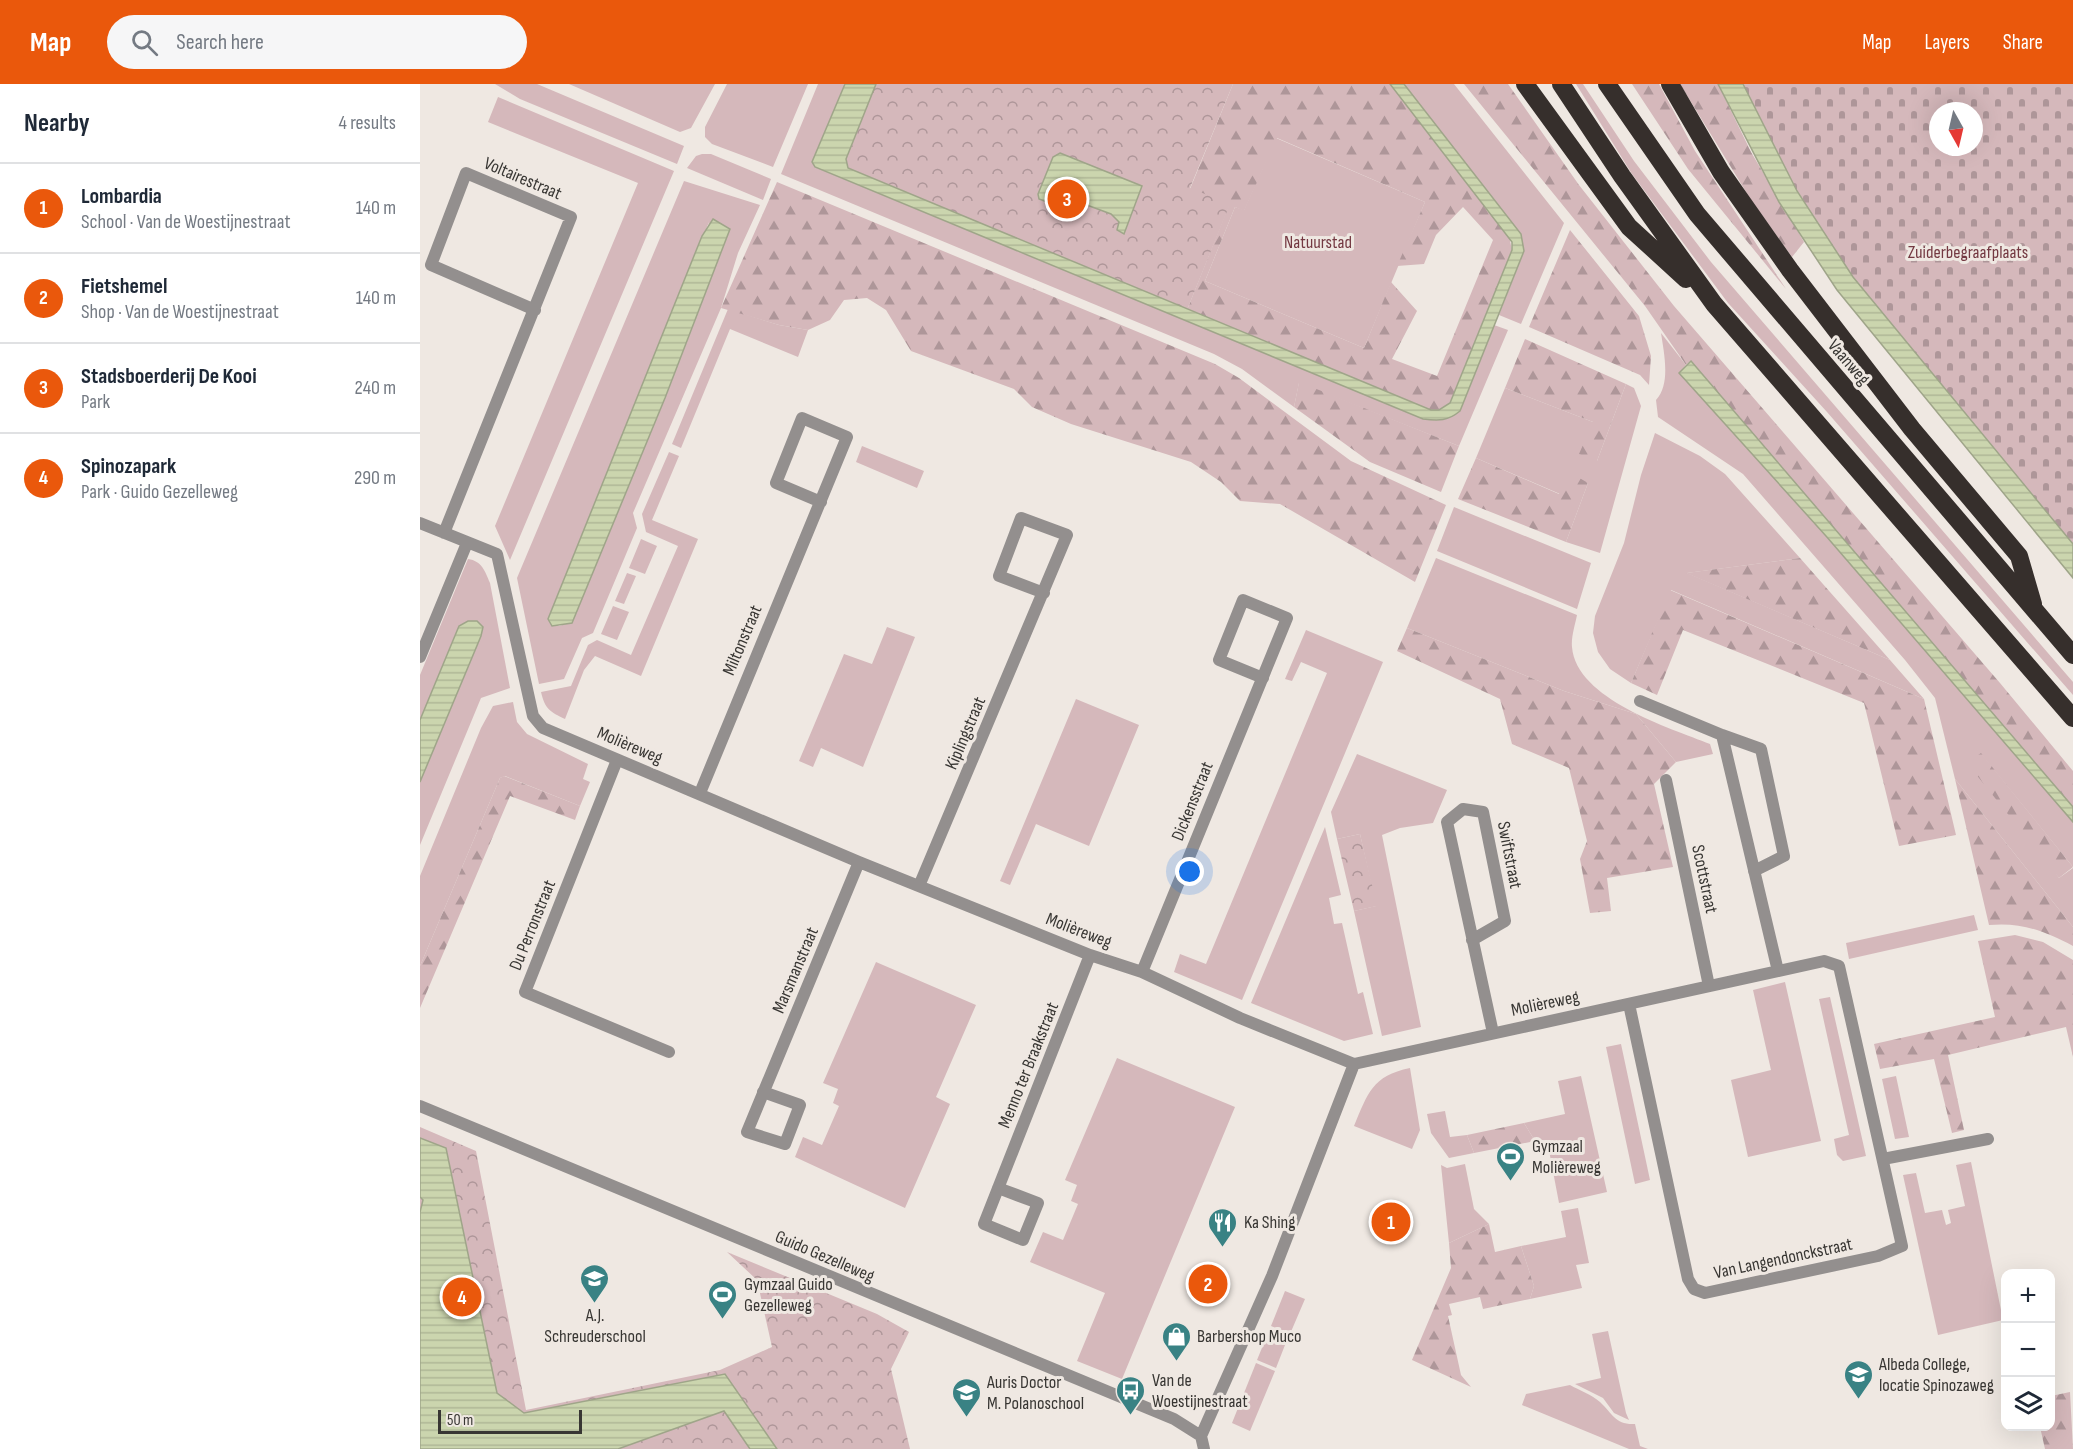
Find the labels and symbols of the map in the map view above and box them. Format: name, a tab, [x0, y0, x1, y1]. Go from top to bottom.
north arrow	[1929, 102, 1983, 156]
street label: Voltairestraat	[481, 153, 565, 204]
pin: 3	[1048, 176, 1086, 222]
park label: Natuurstad	[1284, 232, 1352, 253]
park label: Zuiderbegraafplaats	[1908, 242, 2028, 263]
street label: Vaanweg	[1823, 335, 1874, 389]
street label: Miltonstraat	[718, 602, 767, 678]
street label: Kiplingstraat	[941, 693, 990, 773]
street label: Molièreweg	[594, 722, 666, 769]
street label: Dickensstraat	[1167, 758, 1218, 844]
street label: Swiftstraat	[1493, 820, 1526, 891]
street label: Scottstraat	[1687, 843, 1722, 916]
your location	[1175, 857, 1204, 886]
street label: Du Perronstraat	[505, 877, 560, 973]
street label: Molièreweg	[1043, 908, 1115, 953]
street label: Marsmanstraat	[768, 924, 823, 1016]
street label: Molièreweg	[1509, 986, 1581, 1021]
street label: Menno ter Braakstraat	[994, 999, 1063, 1131]
place label: Gymzaal Molièreweg	[1532, 1136, 1601, 1178]
sports icon: Gymzaal Molièreweg	[1495, 1140, 1527, 1182]
pin: 1	[1372, 1200, 1410, 1244]
restaurant icon: Ka Shing	[1207, 1206, 1239, 1248]
place label: Ka Shing	[1244, 1212, 1295, 1233]
street label: Guido Gezelleweg	[772, 1226, 878, 1287]
street label: Van Langendonckstraat	[1712, 1233, 1855, 1283]
school or university icon: A.J. Schreuderschool	[579, 1262, 611, 1304]
pin: 2	[1188, 1262, 1228, 1306]
pin: 4	[442, 1274, 482, 1320]
place label: Gymzaal Guido Gezelleweg	[744, 1274, 833, 1316]
sports icon: Gymzaal Guido Gezelleweg	[707, 1278, 739, 1320]
place label: A.J. Schreuderschool	[544, 1305, 646, 1347]
shop icon: Barbershop Muco	[1160, 1320, 1192, 1362]
place label: Barbershop Muco	[1197, 1326, 1302, 1347]
place label: Albeda College, locatie Spinozaweg	[1878, 1354, 1994, 1396]
school or university icon: Albeda College, locatie Spinozaweg	[1842, 1358, 1874, 1400]
place label: Van de Woestijnestraat	[1152, 1370, 1248, 1412]
place label: Auris Doctor M. Polanoschool	[986, 1372, 1084, 1414]
bus stop icon: Van de Woestijnestraat	[1115, 1374, 1147, 1416]
school or university icon: Auris Doctor M. Polanoschool	[950, 1376, 982, 1418]
scale bar	[438, 1407, 582, 1434]

